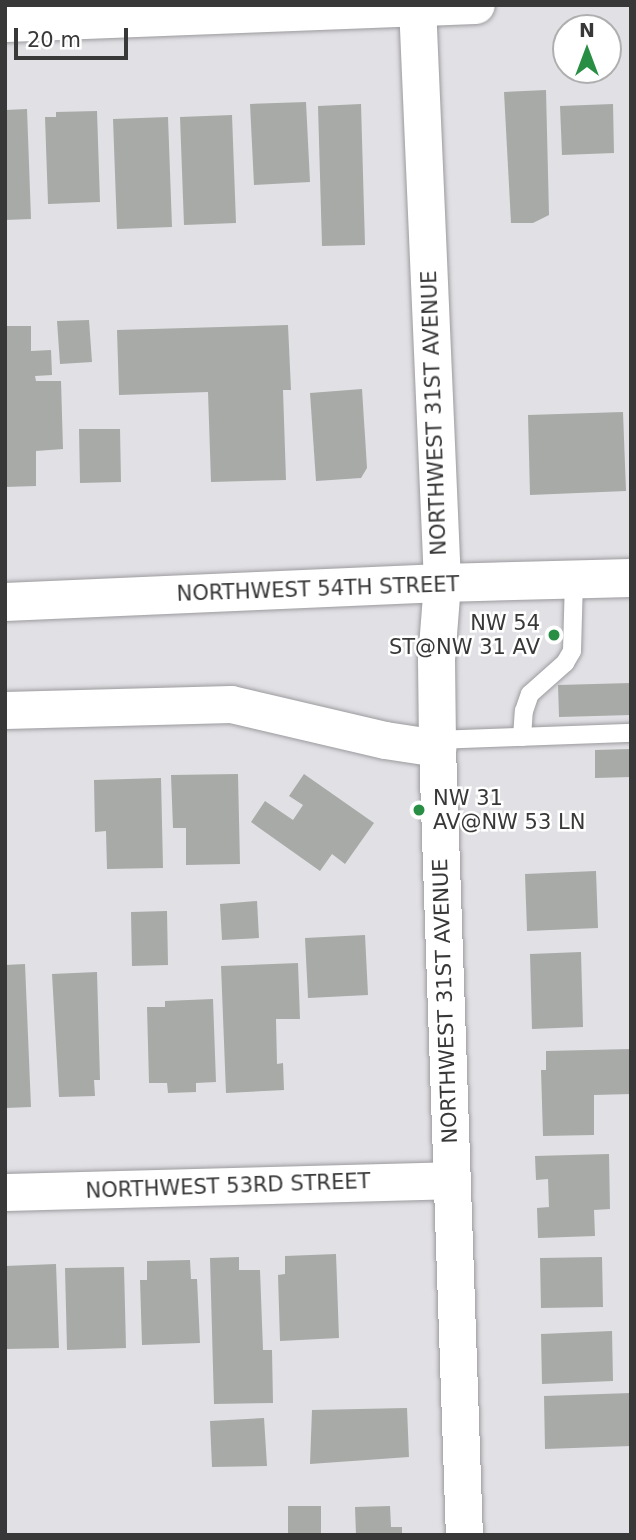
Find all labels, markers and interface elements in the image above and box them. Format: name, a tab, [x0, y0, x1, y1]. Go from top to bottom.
scale bar	[18, 14, 131, 58]
north arrow	[552, 14, 622, 84]
text: N	[579, 19, 595, 41]
text: 20 m	[27, 28, 81, 52]
street label: NORTHWEST 31ST AVENUE	[416, 270, 452, 556]
street label: NORTHWEST 54TH STREET	[176, 571, 460, 607]
place label: NW 54 ST@NW 31 AV	[389, 610, 540, 660]
marker: NW 54 ST@NW 31 AV	[546, 627, 562, 643]
place label: NW 31 AV@NW 53 LN	[433, 785, 585, 835]
marker: NW 31 AV@NW 53 LN	[411, 802, 427, 818]
street label: NORTHWEST 31ST AVENUE	[427, 858, 463, 1144]
street label: NORTHWEST 53RD STREET	[85, 1168, 371, 1204]

